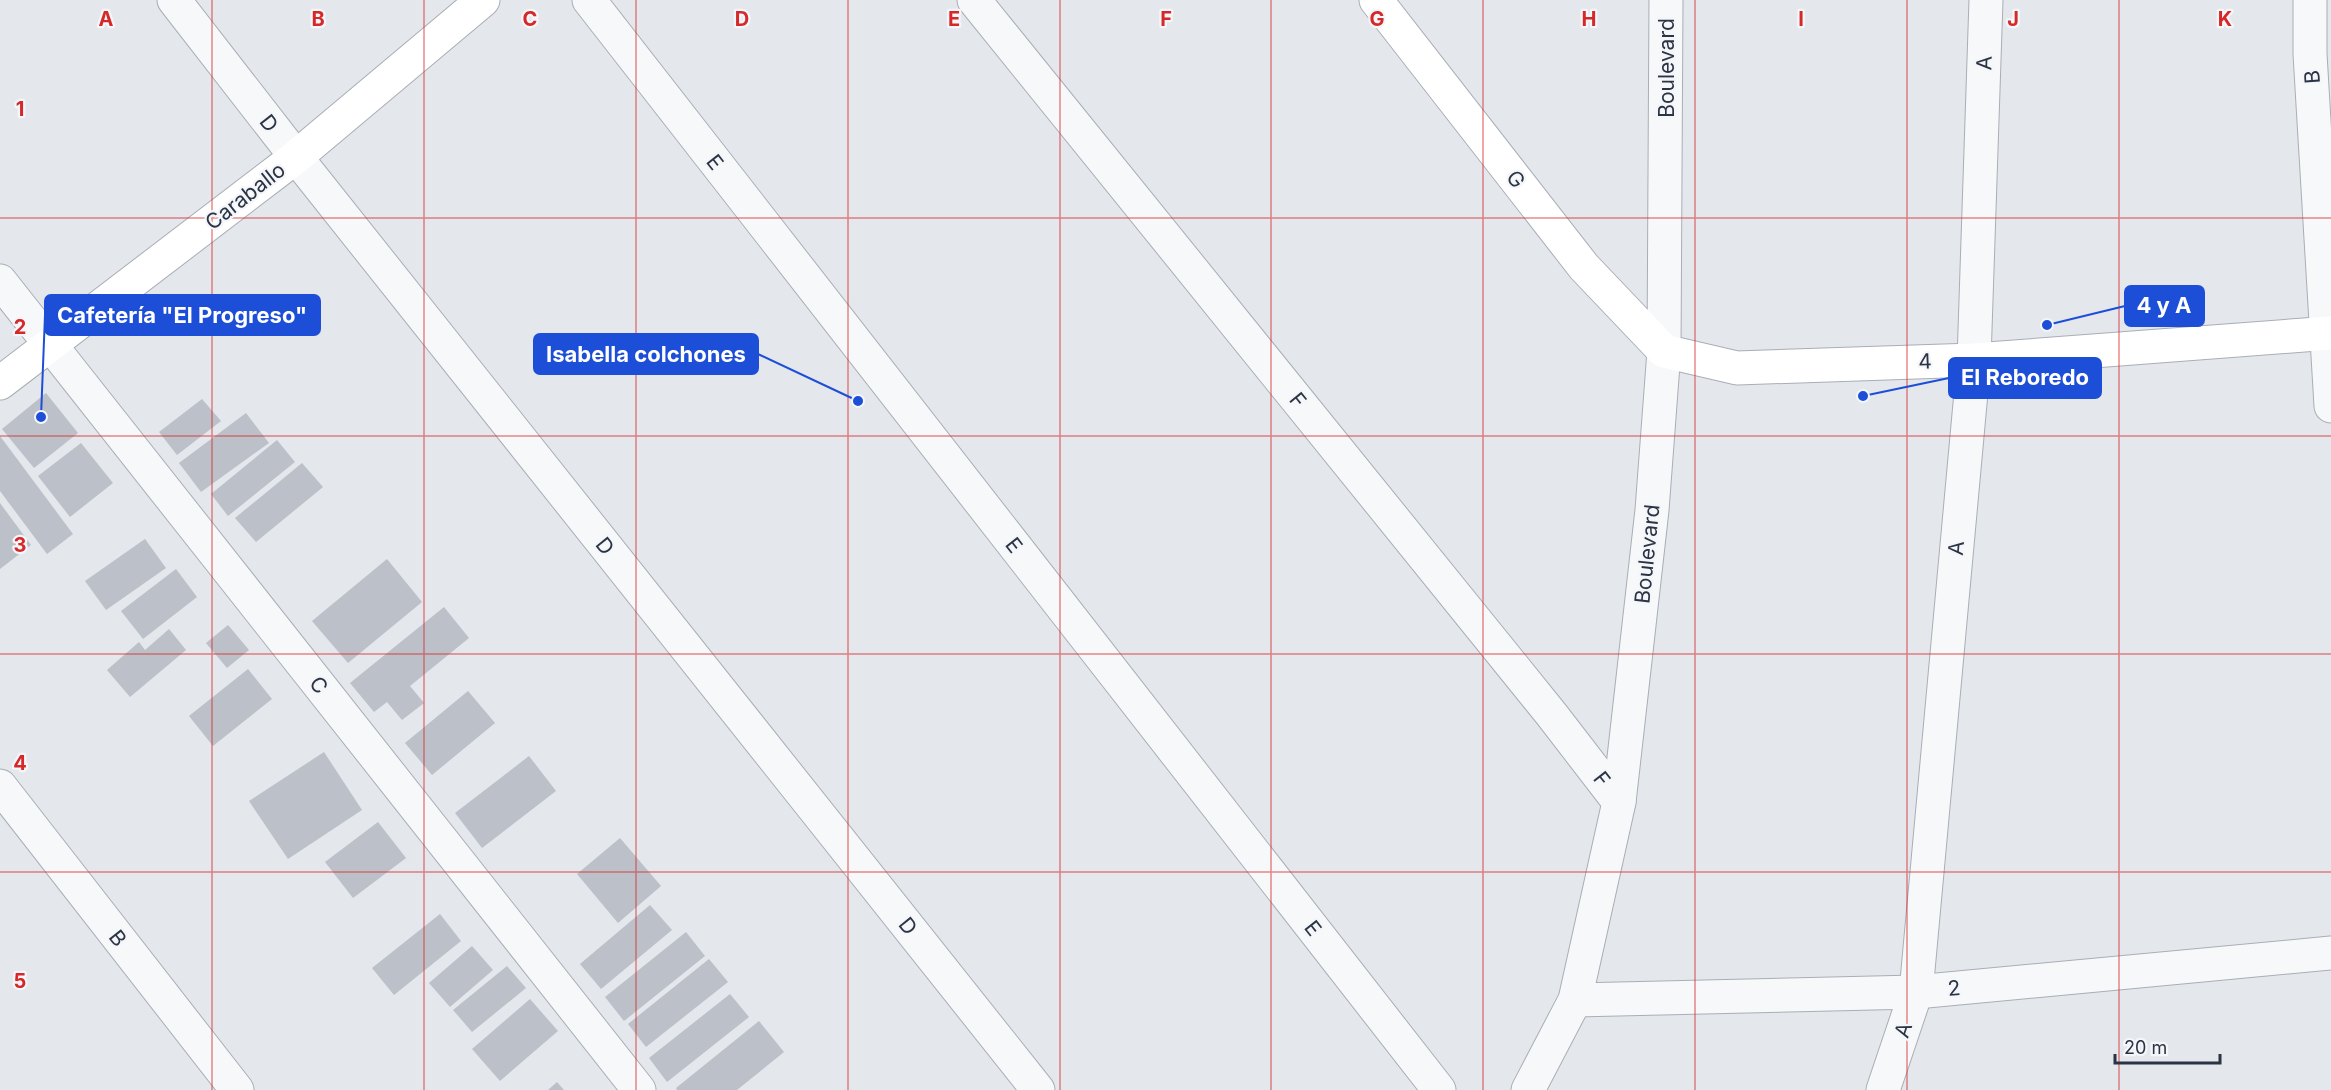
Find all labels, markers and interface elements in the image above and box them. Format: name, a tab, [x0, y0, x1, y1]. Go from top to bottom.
text: A	[99, 7, 114, 31]
text: B	[311, 7, 325, 31]
text: C	[523, 7, 537, 31]
text: D	[735, 7, 749, 31]
text: E	[948, 7, 960, 31]
text: F	[1160, 7, 1172, 31]
text: G	[1369, 7, 1385, 31]
text: H	[1582, 7, 1596, 31]
text: I	[1798, 7, 1804, 31]
text: J	[2007, 7, 2019, 31]
text: K	[2218, 7, 2232, 31]
street label: Boulevard	[1654, 18, 1679, 118]
street label: A	[1971, 55, 1997, 71]
street label: B	[2299, 69, 2325, 85]
text: 1	[16, 97, 24, 121]
street label: D	[254, 109, 284, 137]
street label: E	[701, 149, 729, 175]
street label: Caraballo	[200, 157, 290, 235]
street label: G	[1501, 165, 1531, 193]
callout: 4 y A	[2125, 286, 2204, 326]
text: 4 y A	[2137, 292, 2191, 318]
callout: Cafetería "El Progreso"	[45, 295, 320, 335]
text: Cafetería "El Progreso"	[57, 302, 307, 328]
text: 2	[14, 315, 26, 339]
callout: Isabella colchones	[534, 334, 758, 374]
text: Isabella colchones	[546, 341, 746, 367]
street label: 4	[1918, 348, 1932, 374]
callout: El Reboredo	[1949, 358, 2101, 398]
text: El Reboredo	[1961, 364, 2089, 390]
street label: F	[1284, 387, 1312, 413]
street label: Boulevard	[1629, 503, 1665, 605]
street label: D	[591, 532, 619, 560]
street label: E	[1000, 532, 1028, 558]
text: 3	[14, 533, 26, 557]
street label: A	[1943, 540, 1969, 556]
street label: C	[304, 671, 334, 699]
text: 4	[13, 751, 27, 775]
street label: F	[1588, 766, 1616, 792]
street label: D	[894, 912, 922, 940]
street label: E	[1299, 915, 1327, 941]
street label: B	[104, 925, 132, 951]
text: 5	[14, 969, 26, 993]
street label: 2	[1947, 975, 1961, 1001]
street label: A	[1889, 1019, 1917, 1041]
scale bar	[2115, 1027, 2220, 1065]
text: 20 m	[2124, 1037, 2167, 1058]

